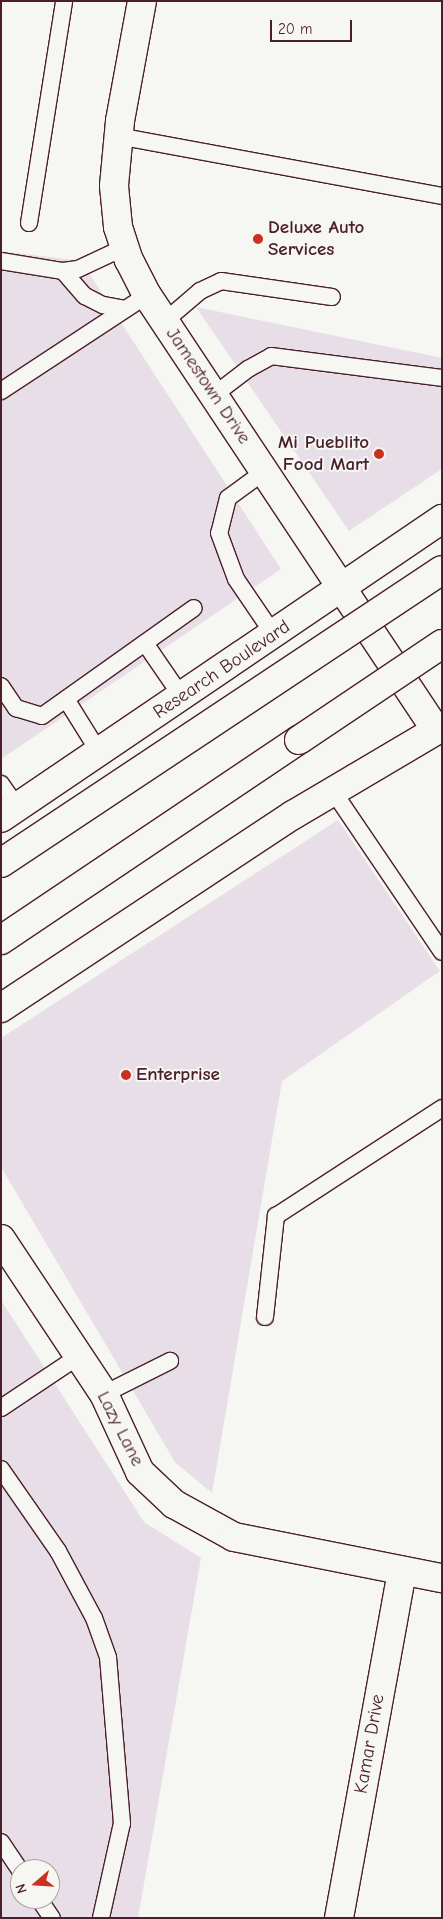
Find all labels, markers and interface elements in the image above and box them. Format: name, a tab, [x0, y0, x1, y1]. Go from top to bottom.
scale bar	[273, 10, 356, 42]
text: 20 m	[278, 20, 312, 38]
place label: Deluxe Auto Services	[268, 217, 364, 261]
marker: Deluxe Auto Services	[252, 233, 264, 245]
street label: Jamestown Drive	[161, 323, 255, 449]
place label: Mi Pueblito Food Mart	[278, 432, 369, 476]
marker: Mi Pueblito Food Mart	[373, 448, 385, 460]
street label: Research Boulevard	[149, 616, 295, 724]
place label: Enterprise	[136, 1064, 220, 1086]
marker: Enterprise	[120, 1069, 132, 1081]
street label: Lazy Lane	[91, 1388, 149, 1470]
street label: Kamar Drive	[350, 1692, 390, 1796]
north arrow	[10, 1859, 60, 1909]
text: N	[12, 1882, 31, 1896]

